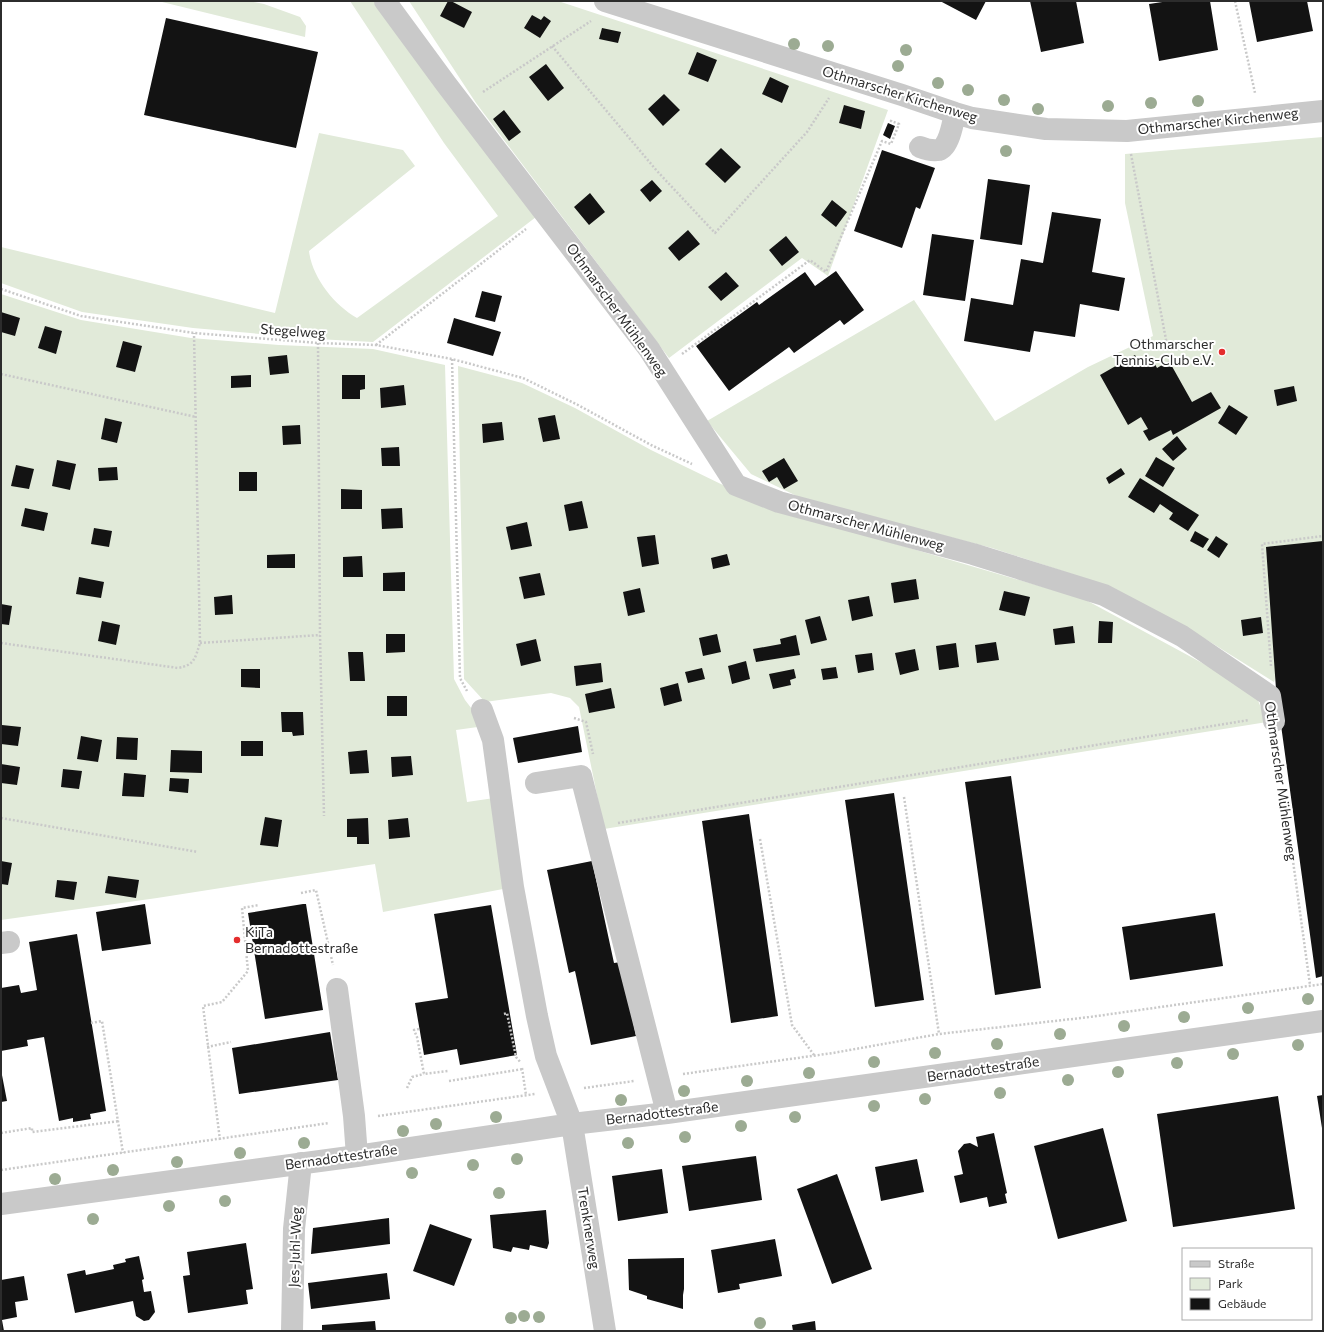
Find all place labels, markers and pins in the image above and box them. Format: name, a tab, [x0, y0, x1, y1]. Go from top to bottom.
place label: Othmarscher Tennis-Club e.V.	[1113, 335, 1214, 368]
marker: Othmarscher Tennis-Club e.V.	[1217, 347, 1227, 357]
place label: KiTa Bernadottestraße	[245, 923, 358, 956]
marker: KiTa Bernadottestraße	[232, 935, 242, 945]

